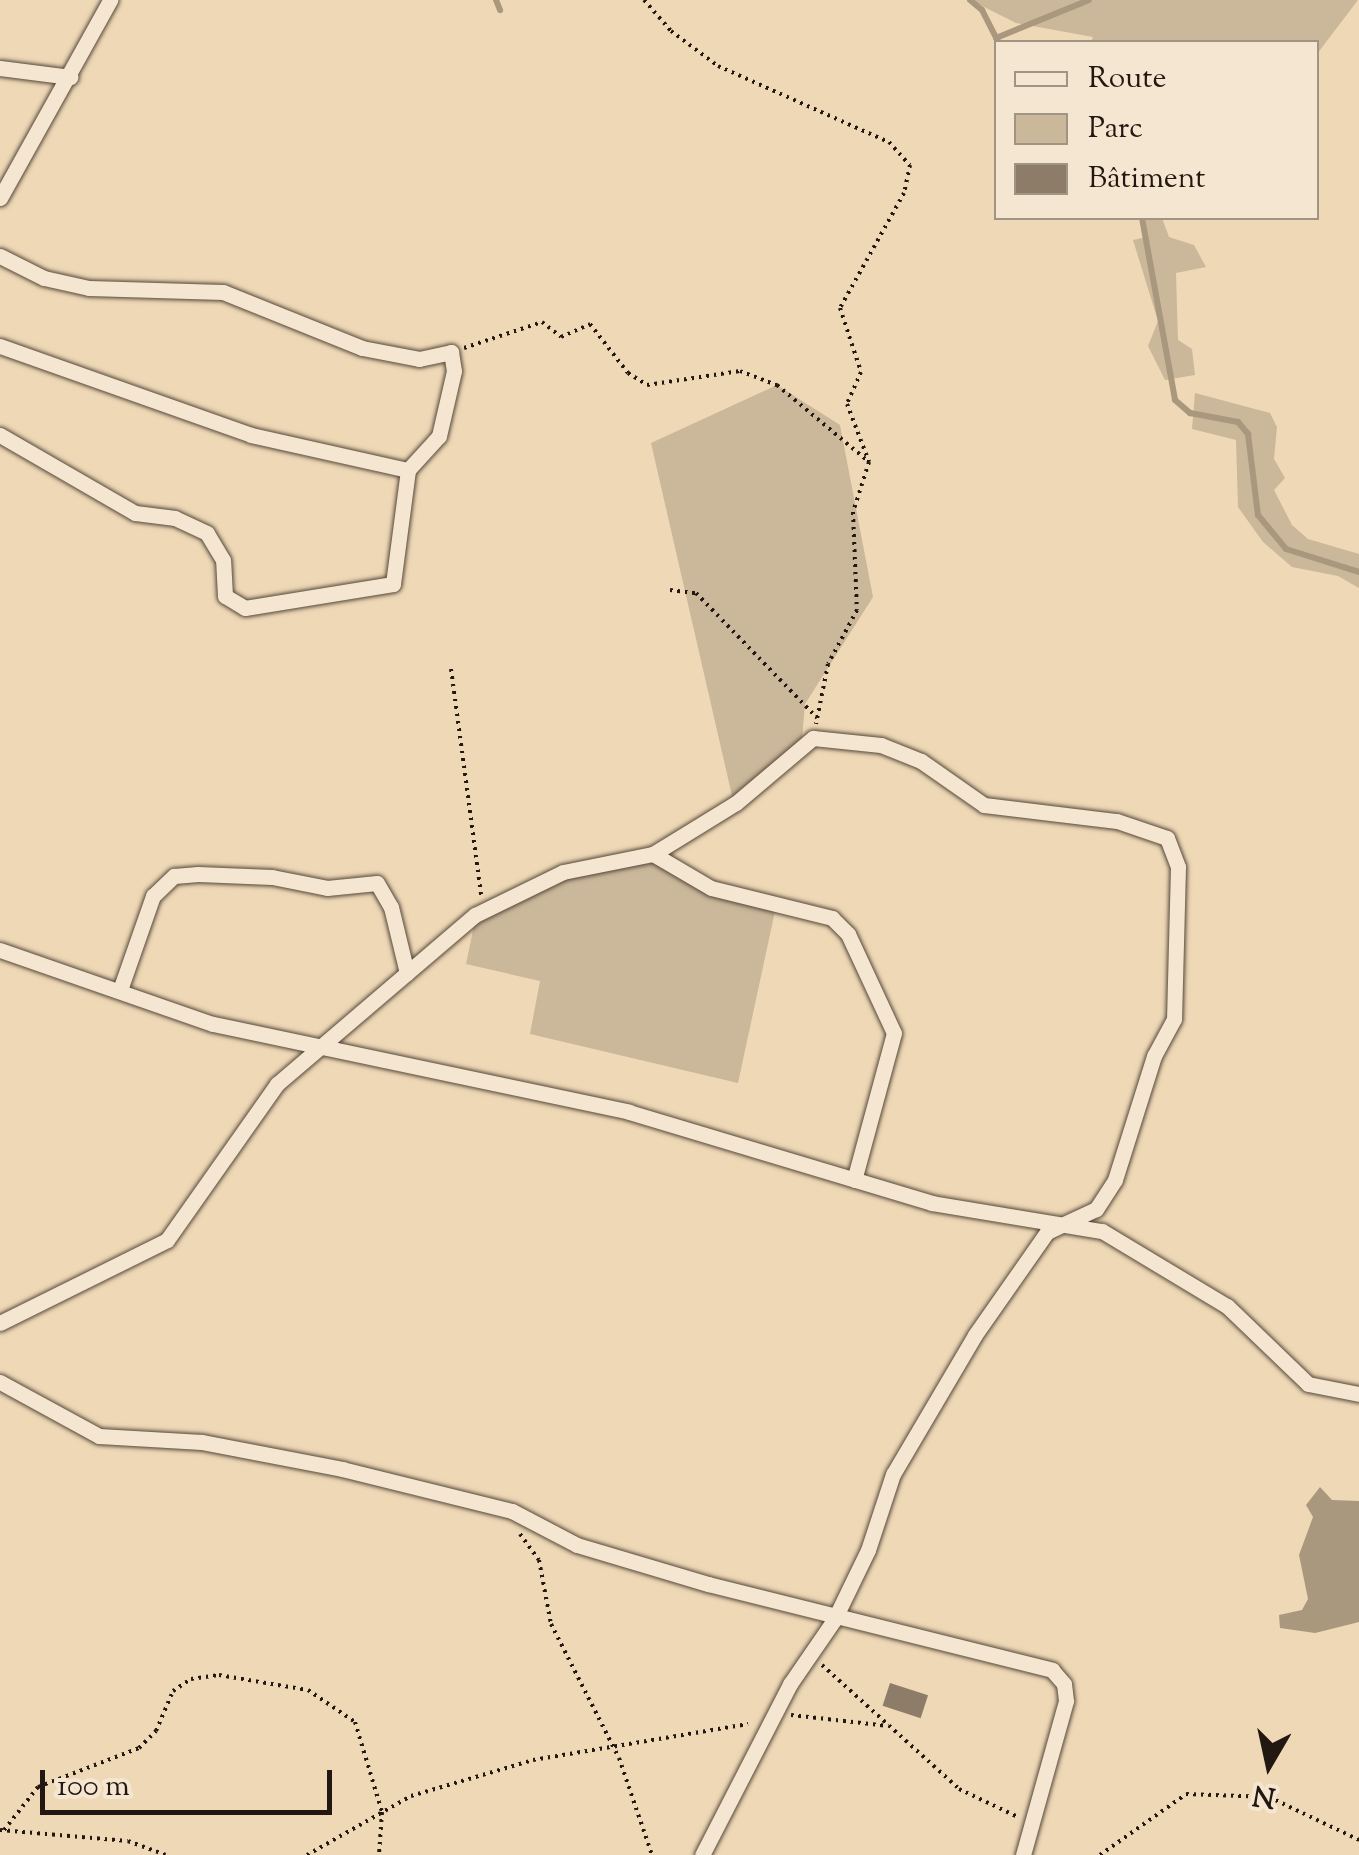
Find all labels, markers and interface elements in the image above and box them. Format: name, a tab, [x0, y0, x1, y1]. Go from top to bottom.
legend	[994, 40, 1319, 220]
text: Route	[1088, 58, 1167, 101]
text: Parc	[1088, 108, 1143, 151]
text: Bâtiment	[1088, 158, 1205, 201]
north arrow	[1219, 1715, 1319, 1815]
scale bar	[45, 1750, 338, 1812]
text: 100 m	[57, 1766, 130, 1809]
text: N	[1250, 1773, 1278, 1816]

